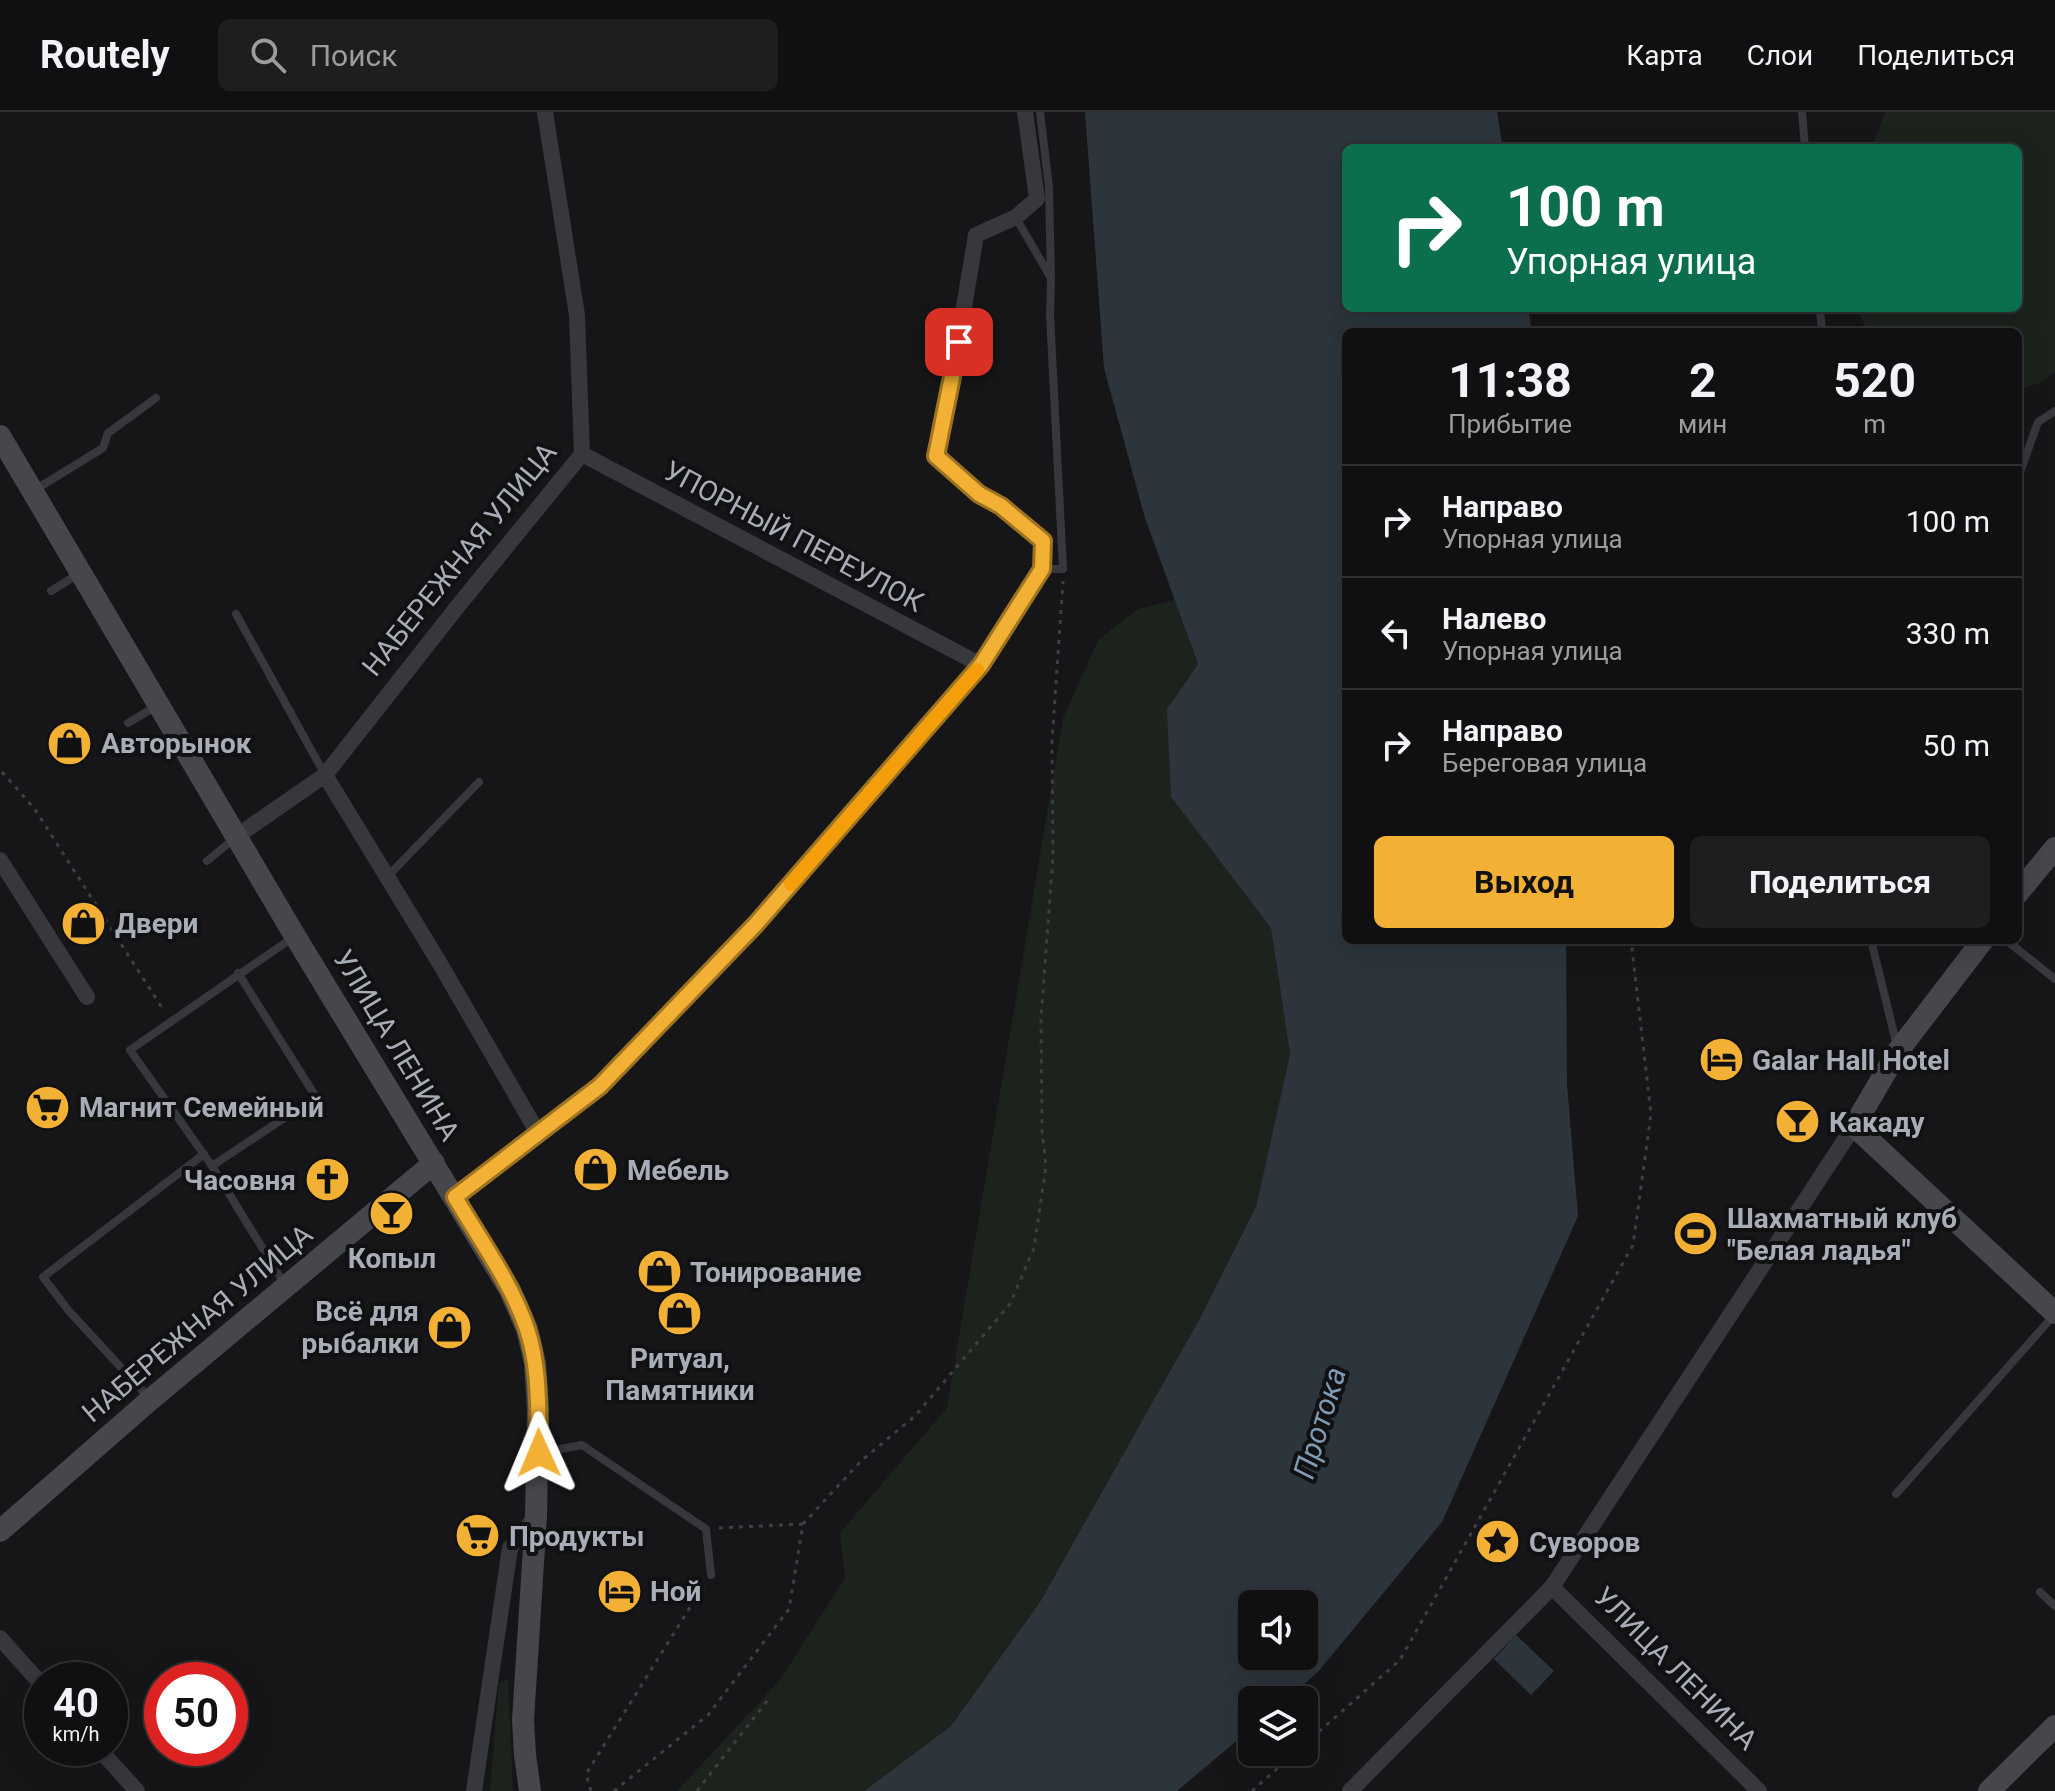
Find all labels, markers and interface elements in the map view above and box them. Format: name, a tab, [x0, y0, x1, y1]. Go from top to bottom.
search box	[218, 19, 778, 91]
text: Routely	[40, 33, 170, 77]
icon: search	[246, 33, 290, 77]
text: Поиск	[310, 38, 397, 73]
text: Карта	[1626, 39, 1703, 72]
text: Слои	[1747, 39, 1813, 72]
text: Поделиться	[1857, 39, 2015, 72]
text: 100 m	[1506, 174, 1665, 240]
icon: right	[1374, 176, 1478, 280]
text: Упорная улица	[1506, 241, 1756, 283]
pin	[925, 308, 993, 376]
icon: arrive	[937, 320, 981, 364]
text: 11:38	[1448, 352, 1572, 409]
text: 2	[1689, 352, 1716, 409]
text: 520	[1833, 352, 1916, 409]
text: Прибытие	[1448, 409, 1572, 439]
text: мин	[1678, 409, 1727, 439]
text: m	[1863, 409, 1886, 439]
street label: НАБЕРЕЖНАЯ УЛИЦА	[355, 436, 563, 682]
street label: УПОРНЫЙ ПЕРЕУЛОК	[658, 454, 929, 619]
text: Направо	[1442, 489, 1563, 524]
icon: right	[1374, 499, 1418, 543]
text: 100 m	[1906, 504, 1990, 539]
text: Упорная улица	[1442, 524, 1623, 554]
text: Налево	[1442, 601, 1546, 636]
icon: left	[1374, 611, 1418, 655]
text: 330 m	[1906, 616, 1990, 651]
text: Упорная улица	[1442, 636, 1623, 666]
text: Направо	[1442, 713, 1563, 748]
shop icon: Авторынок	[46, 719, 94, 767]
icon: right	[1374, 723, 1418, 767]
place label: Авторынок	[101, 727, 252, 760]
text: 50 m	[1923, 728, 1990, 763]
text: Береговая улица	[1442, 748, 1647, 778]
button: Выход	[1374, 836, 1674, 928]
button: Поделиться	[1690, 836, 1990, 928]
shop icon: Двери	[60, 899, 108, 947]
place label: Двери	[115, 907, 198, 940]
street label: УЛИЦА ЛЕНИНА	[327, 944, 467, 1147]
hotel icon: Galar Hall Hotel	[1697, 1036, 1745, 1084]
place label: Galar Hall Hotel	[1752, 1044, 1950, 1077]
supermarket icon: Магнит Семейный	[24, 1083, 72, 1131]
place label: Магнит Семейный	[79, 1091, 324, 1124]
bar icon: Какаду	[1774, 1098, 1822, 1146]
place label: Какаду	[1829, 1106, 1925, 1139]
shop icon: Мебель	[572, 1146, 620, 1194]
place label: Мебель	[627, 1154, 729, 1187]
church icon: Часовня	[303, 1156, 351, 1204]
place label: Часовня	[184, 1164, 296, 1197]
bar icon: Копыл	[368, 1190, 416, 1238]
place label: Шахматный клуб "Белая ладья"	[1727, 1202, 1957, 1267]
sports icon: Шахматный клуб "Белая ладья"	[1672, 1210, 1720, 1258]
street label: НАБЕРЕЖНАЯ УЛИЦА	[76, 1218, 319, 1429]
place label: Копыл	[348, 1242, 436, 1275]
shop icon: Тонирование	[635, 1248, 683, 1296]
place label: Тонирование	[690, 1256, 862, 1289]
shop icon: Ритуал, Памятники	[656, 1290, 704, 1338]
place label: Всё для рыбалки	[302, 1295, 419, 1360]
shop icon: Всё для рыбалки	[426, 1303, 474, 1351]
place label: Ритуал, Памятники	[605, 1342, 755, 1407]
water label: Протока	[1286, 1363, 1353, 1483]
position arrow	[497, 1411, 581, 1495]
supermarket icon: Продукты	[454, 1512, 502, 1560]
place icon: Суворов	[1474, 1518, 1522, 1566]
place label: Продукты	[509, 1520, 644, 1553]
place label: Суворов	[1529, 1526, 1640, 1559]
hotel icon: Ной	[595, 1567, 643, 1615]
place label: Ной	[650, 1575, 701, 1608]
street label: УЛИЦА ЛЕНИНА	[1587, 1580, 1764, 1757]
map controls	[1238, 1590, 1318, 1766]
button: sound	[1238, 1590, 1318, 1670]
speed limit sign: 50	[144, 1662, 248, 1766]
text: 40	[53, 1680, 99, 1727]
button: layers	[1238, 1686, 1318, 1766]
text: km/h	[53, 1722, 99, 1746]

